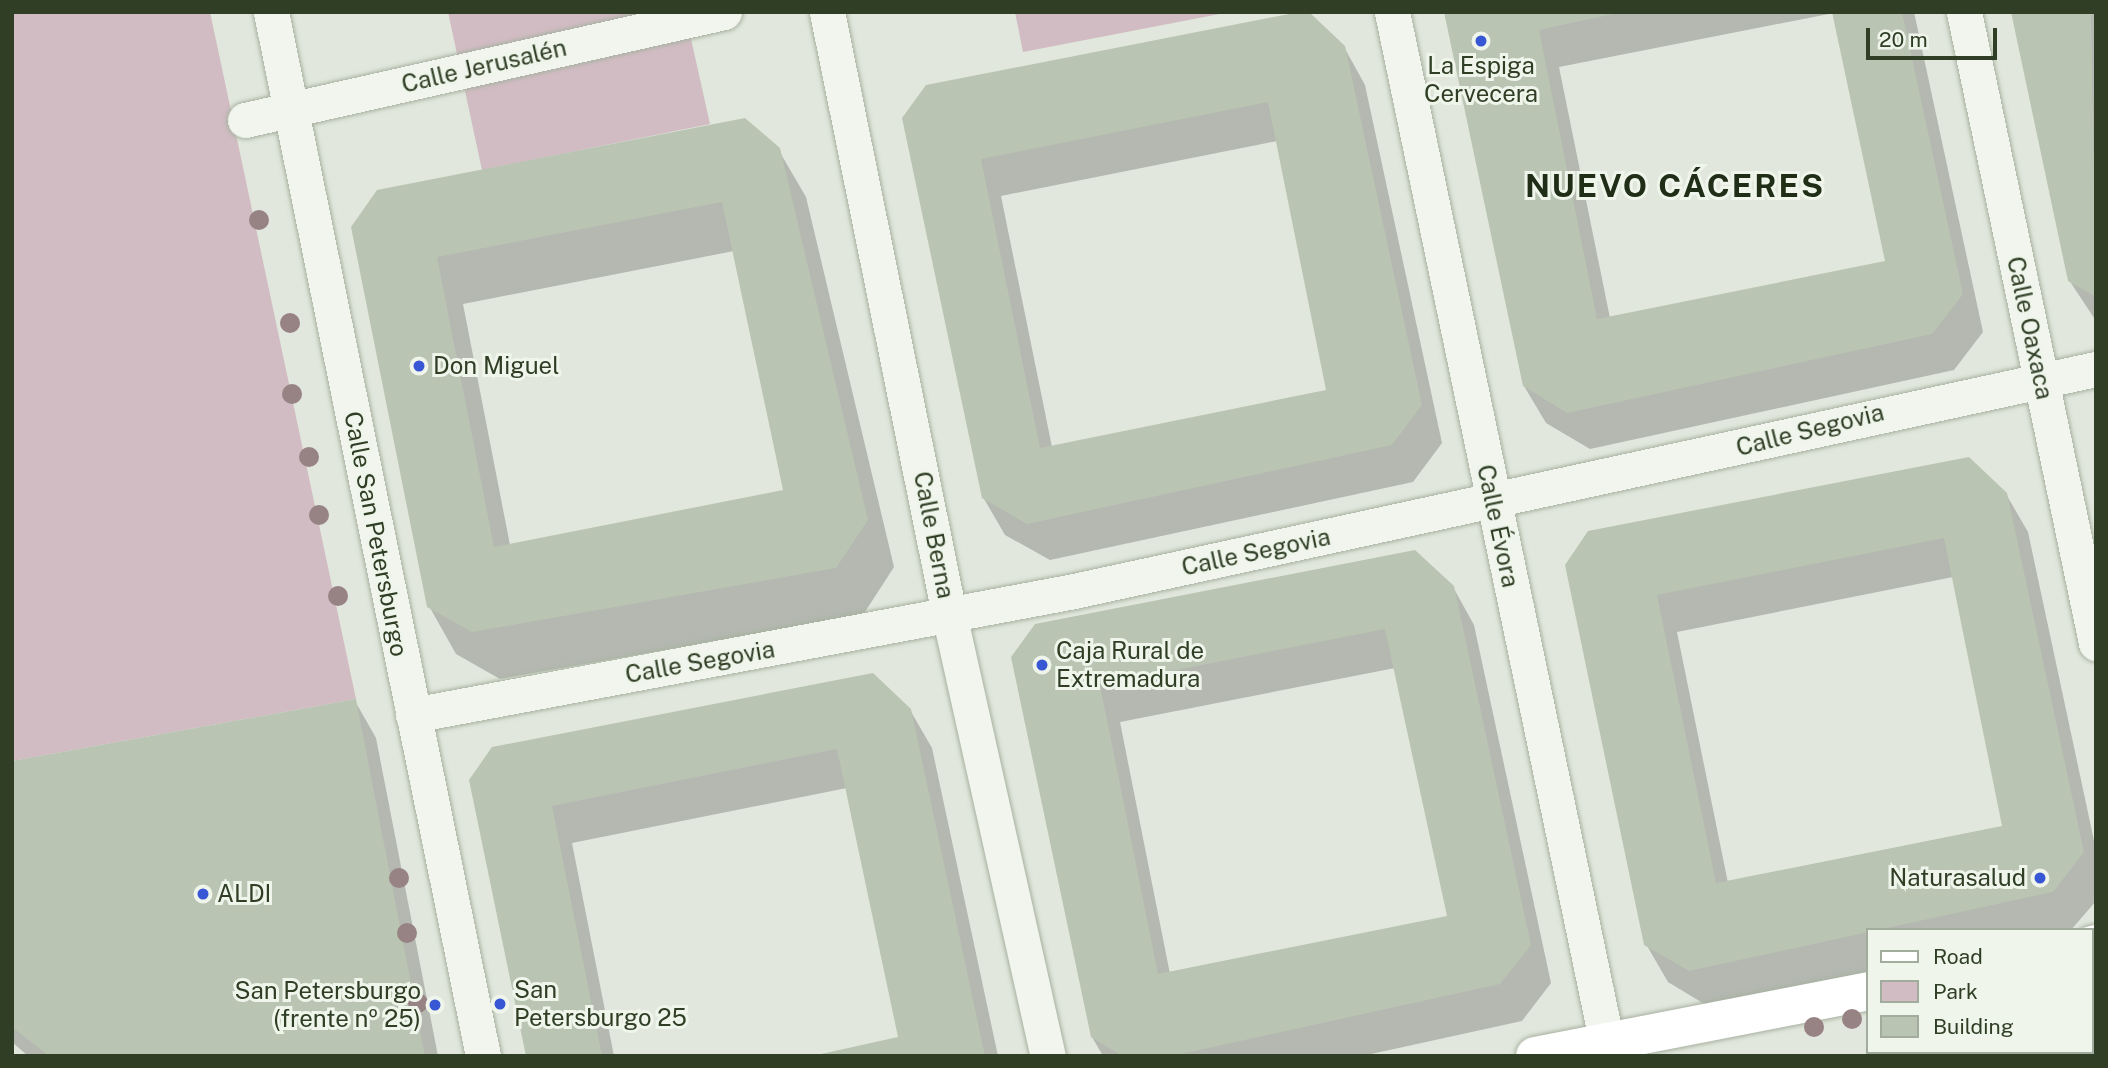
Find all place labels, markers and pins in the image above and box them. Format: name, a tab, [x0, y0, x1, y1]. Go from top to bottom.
marker: La Espiga Cervecera	[1473, 33, 1489, 49]
place label: La Espiga Cervecera	[1424, 52, 1538, 108]
place label: Don Miguel	[433, 352, 559, 380]
marker: Don Miguel	[411, 358, 427, 374]
place label: Caja Rural de Extremadura	[1056, 637, 1204, 693]
marker: Caja Rural de Extremadura	[1034, 657, 1050, 673]
place label: Naturasalud	[1889, 864, 2026, 892]
marker: Naturasalud	[2032, 870, 2048, 886]
place label: ALDI	[217, 880, 271, 908]
marker: ALDI	[195, 886, 211, 902]
place label: San Petersburgo 25	[514, 976, 687, 1032]
place label: San Petersburgo (frente nº 25)	[234, 977, 421, 1033]
marker: San Petersburgo 25	[492, 996, 508, 1012]
marker: San Petersburgo (frente nº 25)	[427, 997, 443, 1013]

